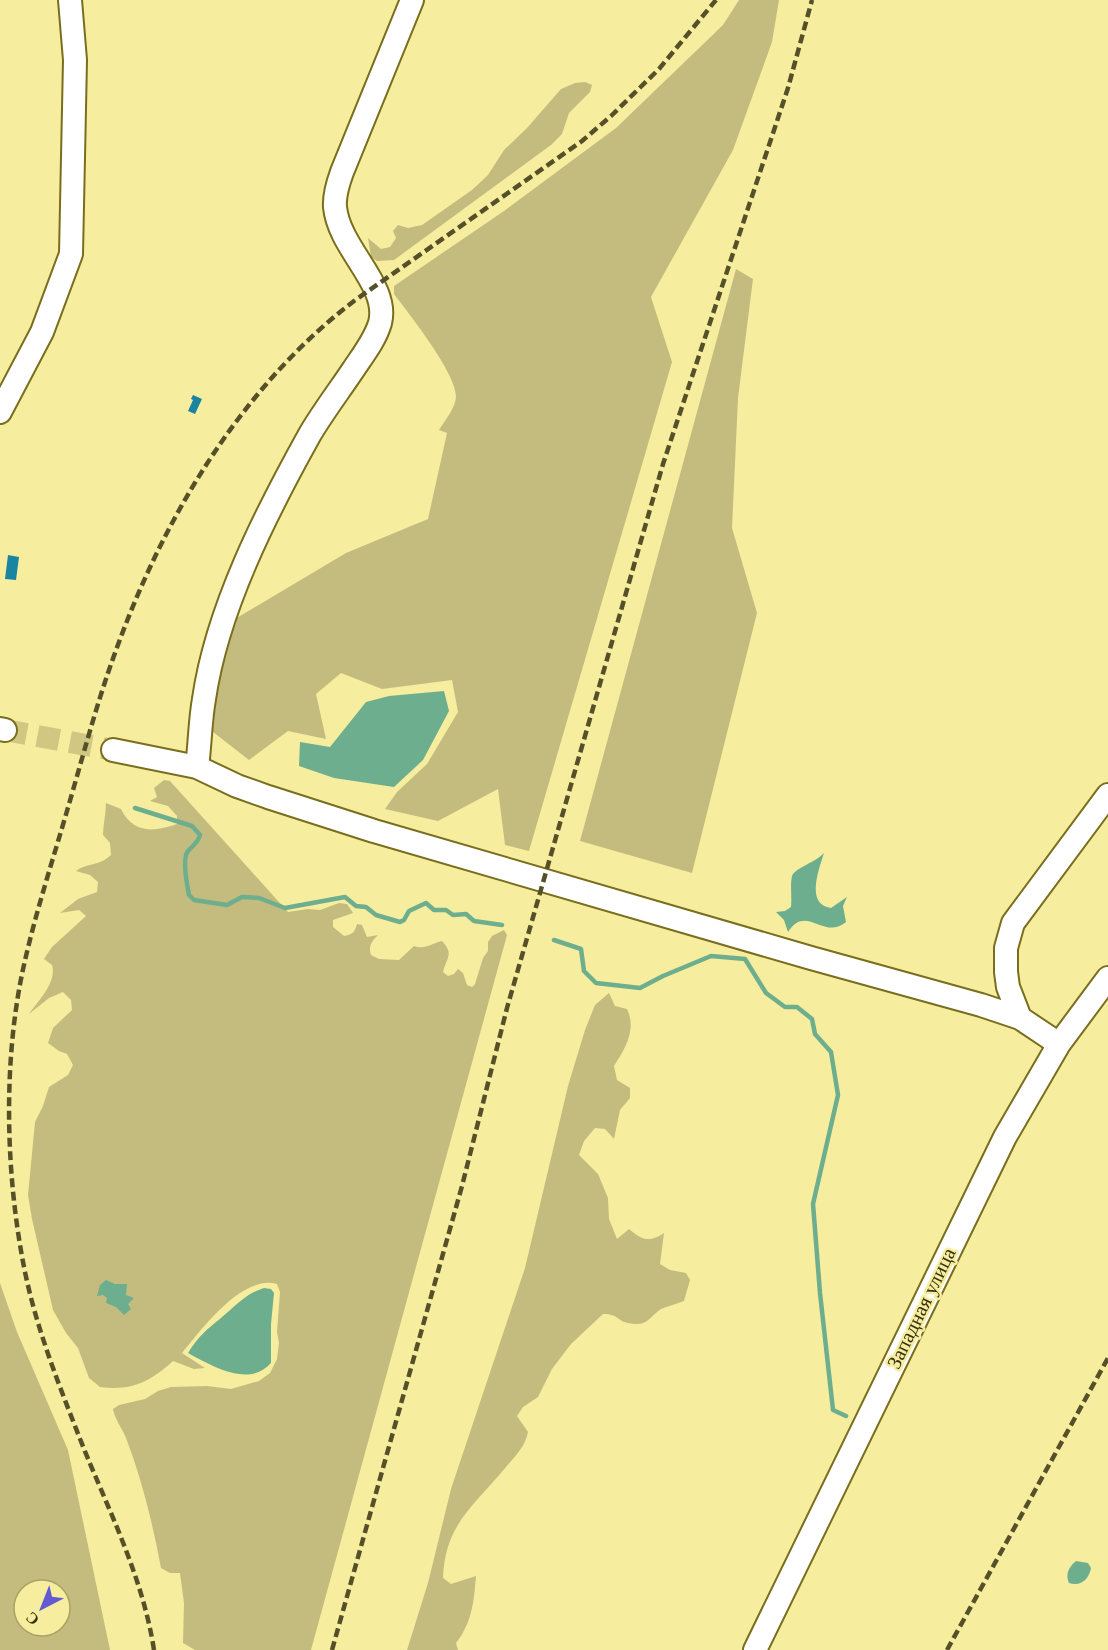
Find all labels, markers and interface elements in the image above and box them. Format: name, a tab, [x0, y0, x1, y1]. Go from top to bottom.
street label: Западная улица	[882, 1244, 961, 1372]
north arrow	[12, 1578, 72, 1638]
text: С	[22, 1609, 42, 1629]

